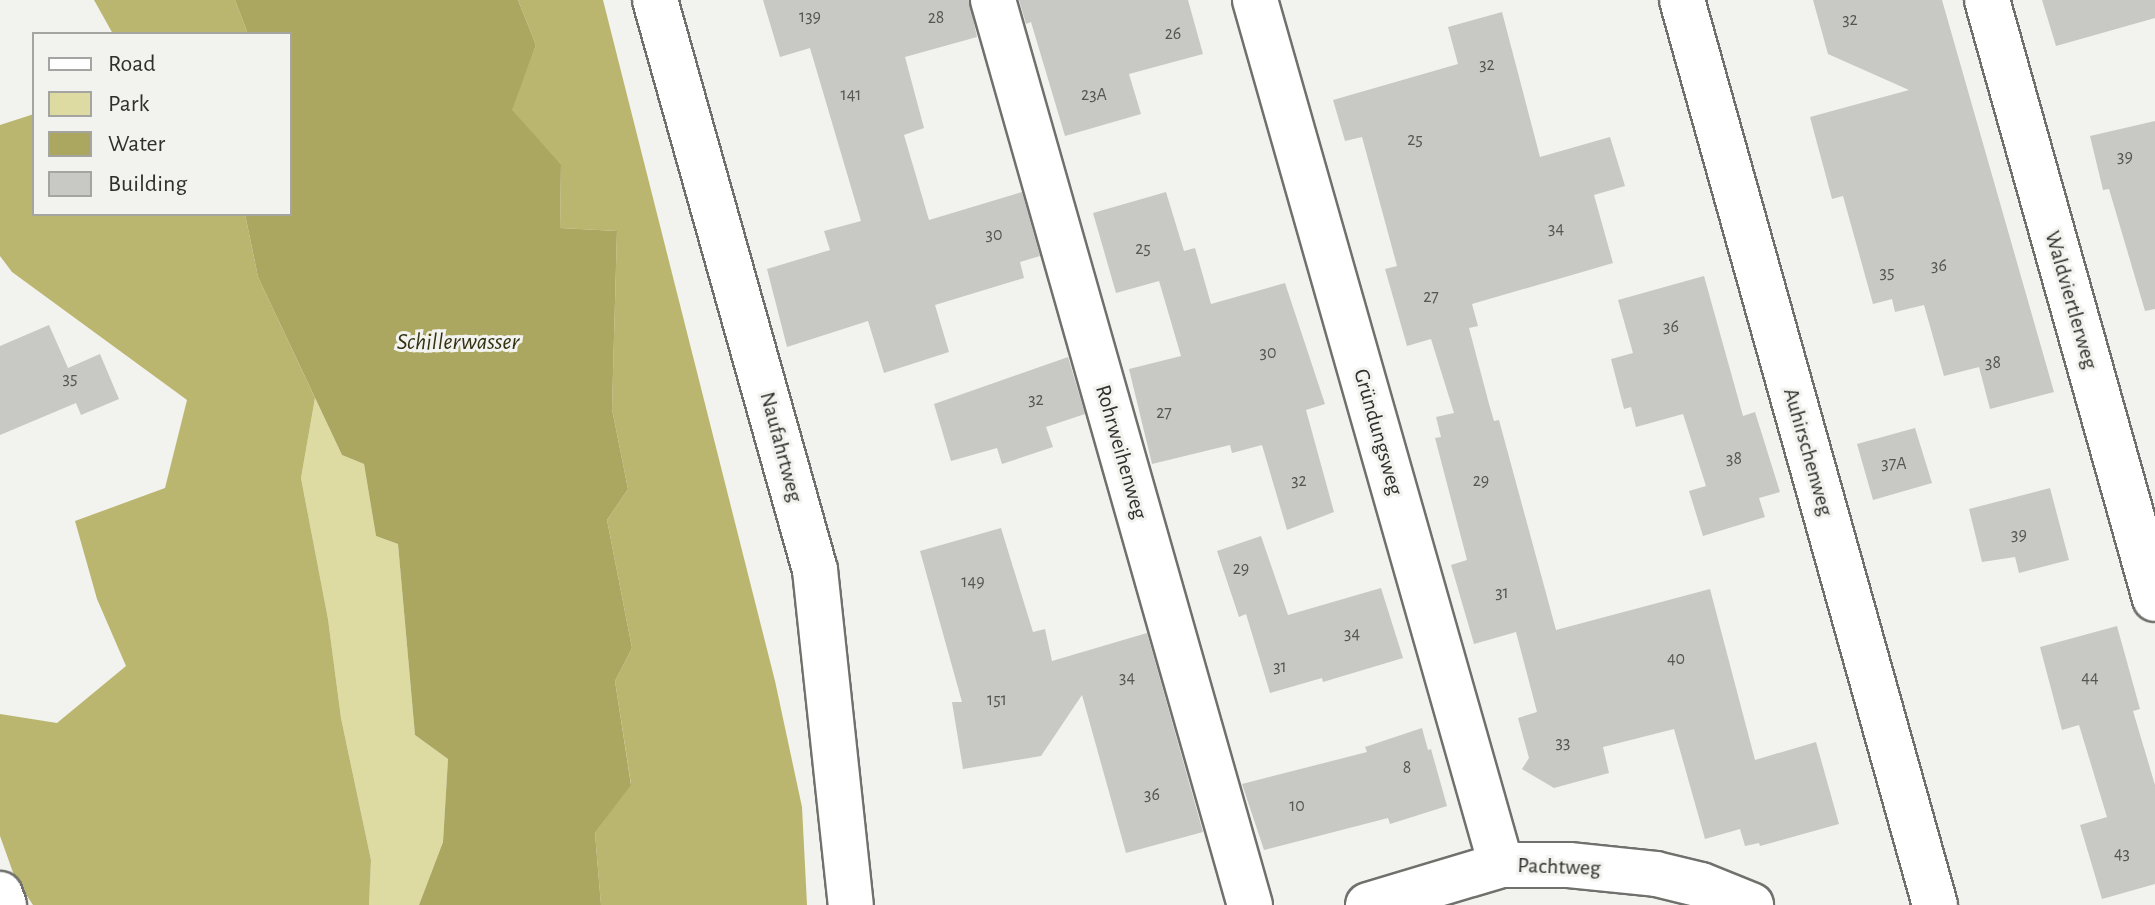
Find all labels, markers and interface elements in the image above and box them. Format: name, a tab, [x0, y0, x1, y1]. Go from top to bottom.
house number: 139	[799, 6, 821, 28]
house number: 28	[928, 7, 944, 29]
house number: 32	[1842, 9, 1858, 31]
house number: 26	[1165, 23, 1181, 45]
legend	[32, 32, 292, 216]
text: Road	[108, 52, 156, 76]
house number: 32	[1479, 54, 1495, 76]
house number: 141	[840, 84, 862, 106]
house number: 23A	[1081, 84, 1107, 106]
text: Park	[108, 92, 149, 116]
house number: 25	[1407, 129, 1423, 151]
text: Water	[108, 132, 165, 156]
house number: 39	[2117, 146, 2133, 168]
text: Building	[108, 172, 187, 196]
house number: 34	[1548, 218, 1564, 240]
house number: 30	[986, 224, 1002, 246]
street label: Waldviertlerweg	[2039, 228, 2103, 372]
house number: 25	[1135, 238, 1151, 260]
house number: 36	[1931, 255, 1947, 277]
house number: 35	[1880, 262, 1894, 284]
house number: 27	[1423, 286, 1439, 308]
house number: 36	[1663, 316, 1679, 338]
water label: Schillerwasser	[397, 329, 519, 357]
house number: 30	[1260, 342, 1276, 364]
house number: 38	[1985, 352, 2001, 374]
street label: Gründungsweg	[1347, 366, 1409, 498]
house number: 35	[63, 368, 77, 390]
street label: Rohrweihenweg	[1089, 382, 1153, 522]
street label: Auhirschenweg	[1777, 385, 1839, 519]
street label: Naufahrtweg	[754, 389, 808, 505]
house number: 32	[1028, 389, 1044, 411]
house number: 27	[1156, 402, 1172, 424]
house number: 38	[1726, 448, 1742, 470]
house number: 37A	[1881, 453, 1907, 475]
house number: 32	[1291, 470, 1307, 492]
house number: 29	[1473, 470, 1489, 492]
house number: 39	[2011, 524, 2027, 546]
house number: 29	[1233, 558, 1249, 580]
house number: 149	[961, 571, 985, 593]
house number: 31	[1495, 582, 1509, 604]
house number: 34	[1344, 623, 1360, 645]
house number: 40	[1667, 648, 1685, 670]
house number: 31	[1273, 656, 1287, 678]
house number: 34	[1119, 667, 1135, 689]
house number: 44	[2081, 667, 2099, 689]
house number: 151	[987, 689, 1007, 711]
house number: 33	[1556, 732, 1570, 754]
house number: 8	[1403, 757, 1411, 779]
house number: 36	[1144, 784, 1160, 806]
house number: 10	[1289, 795, 1305, 817]
house number: 43	[2114, 843, 2130, 865]
street label: Pachtweg	[1517, 852, 1601, 882]

